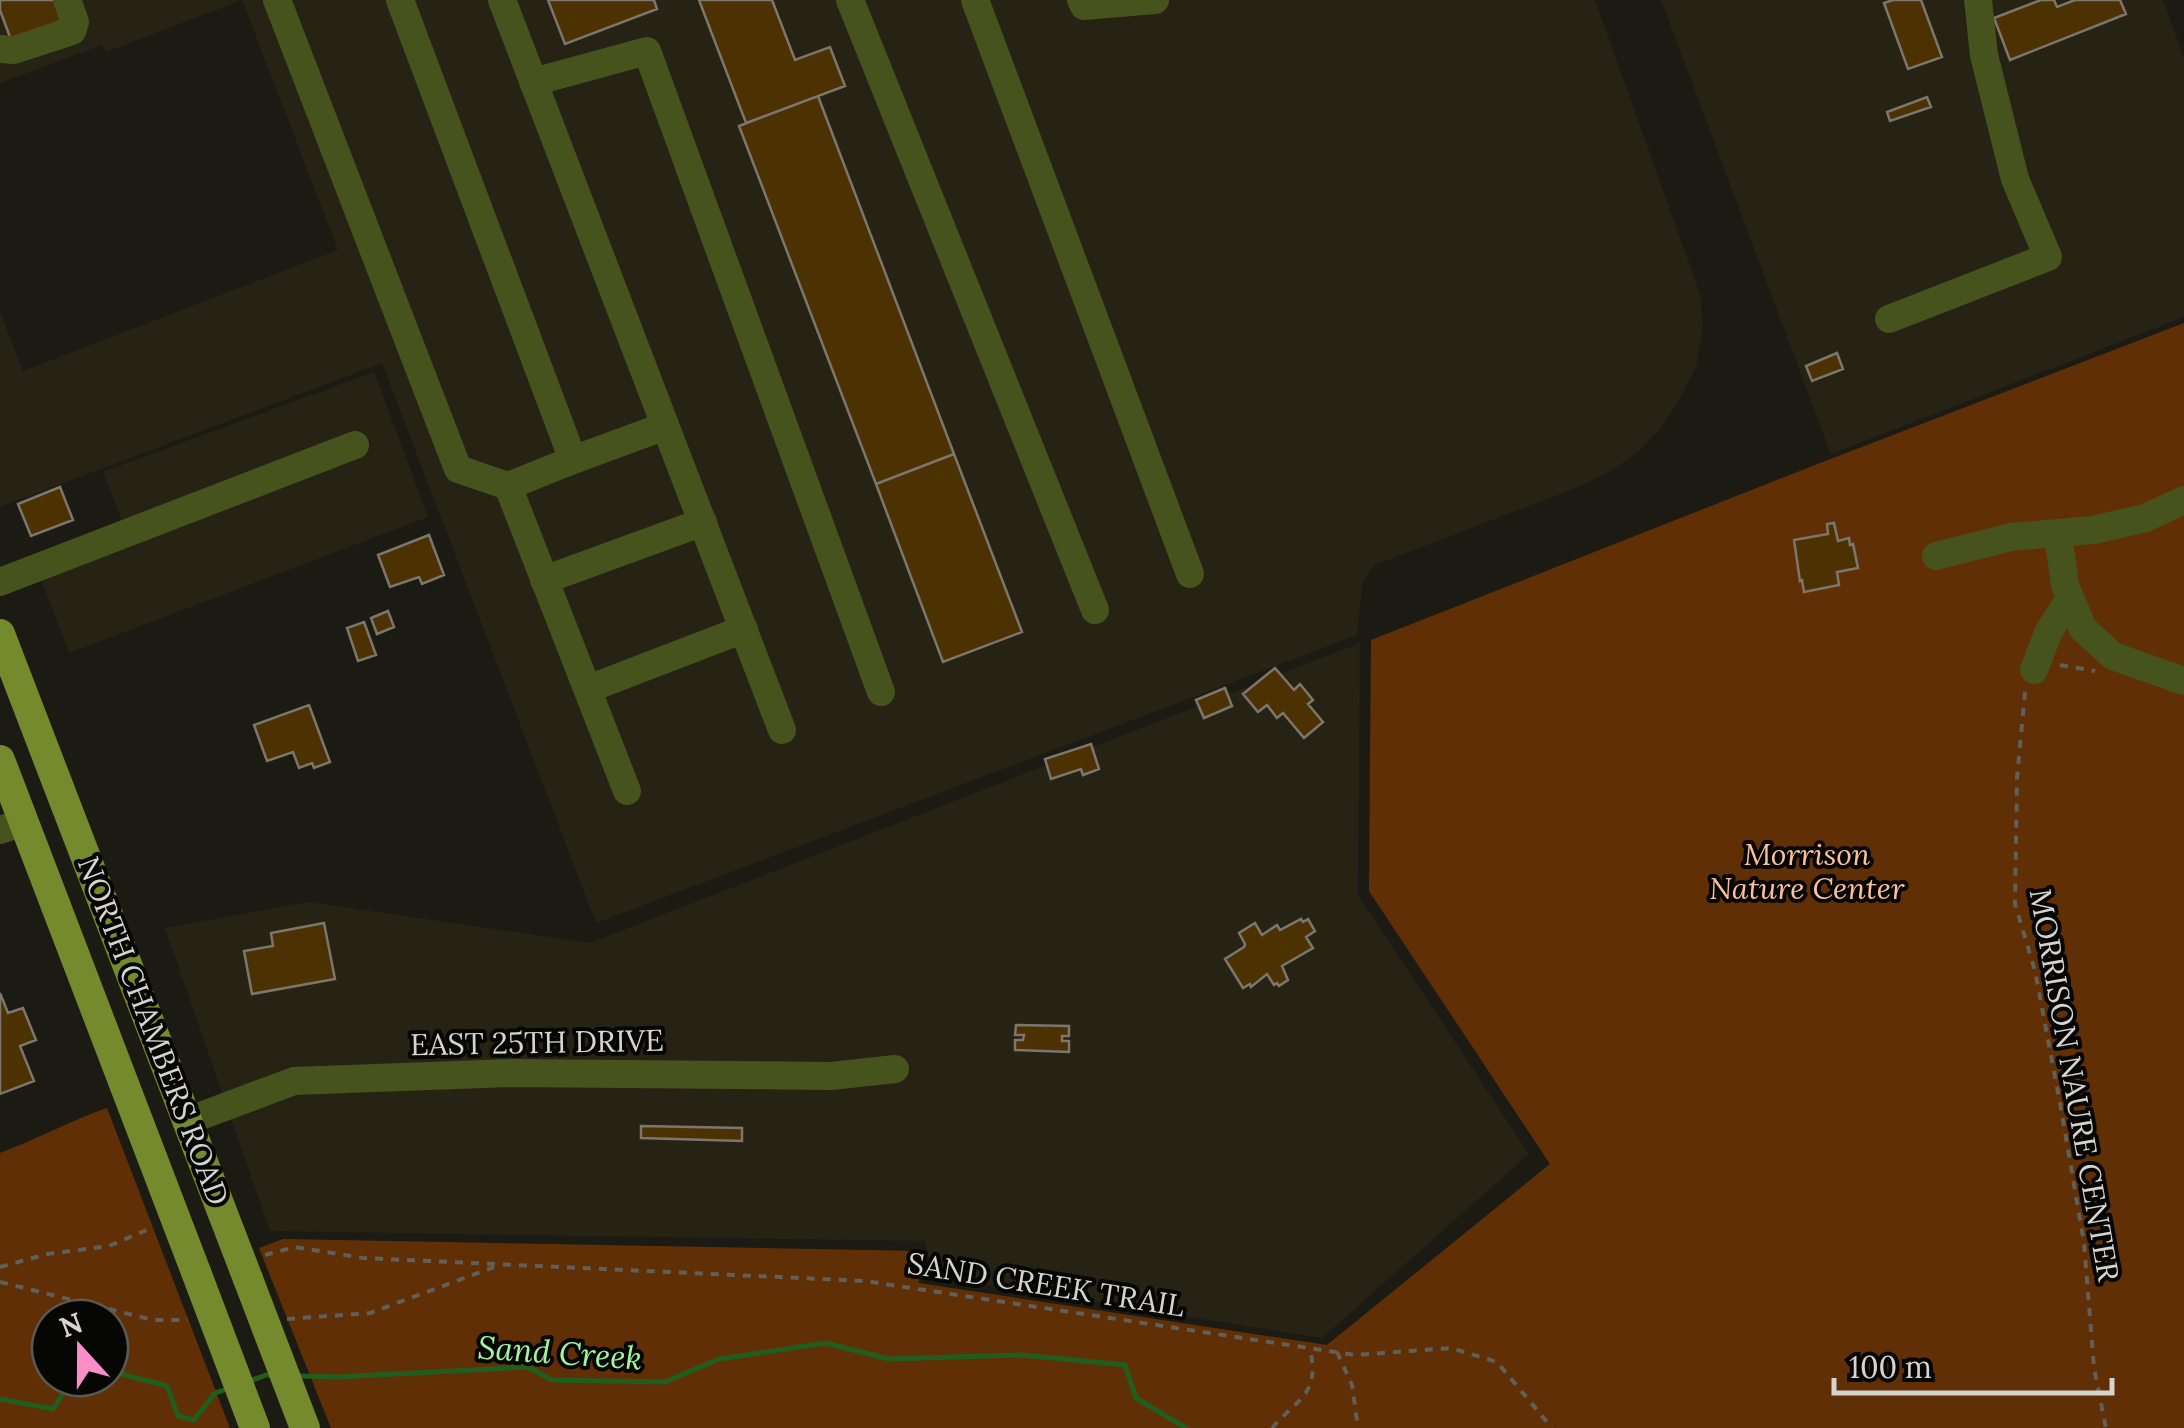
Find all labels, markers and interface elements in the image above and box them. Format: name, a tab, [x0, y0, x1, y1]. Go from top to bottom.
park label: Morrison Nature Center	[1709, 835, 1905, 907]
street label: NORTH CHAMBERS ROAD	[70, 851, 238, 1210]
street label: MORRISON NAURE CENTER	[2022, 885, 2128, 1284]
street label: EAST 25TH DRIVE	[410, 1021, 664, 1063]
street label: SAND CREEK TRAIL	[905, 1243, 1187, 1325]
north arrow	[30, 1298, 130, 1398]
text: N	[54, 1304, 88, 1345]
water label: Sand Creek	[476, 1326, 644, 1379]
scale bar	[1834, 1333, 2112, 1395]
text: 100 m	[1849, 1348, 1932, 1386]

